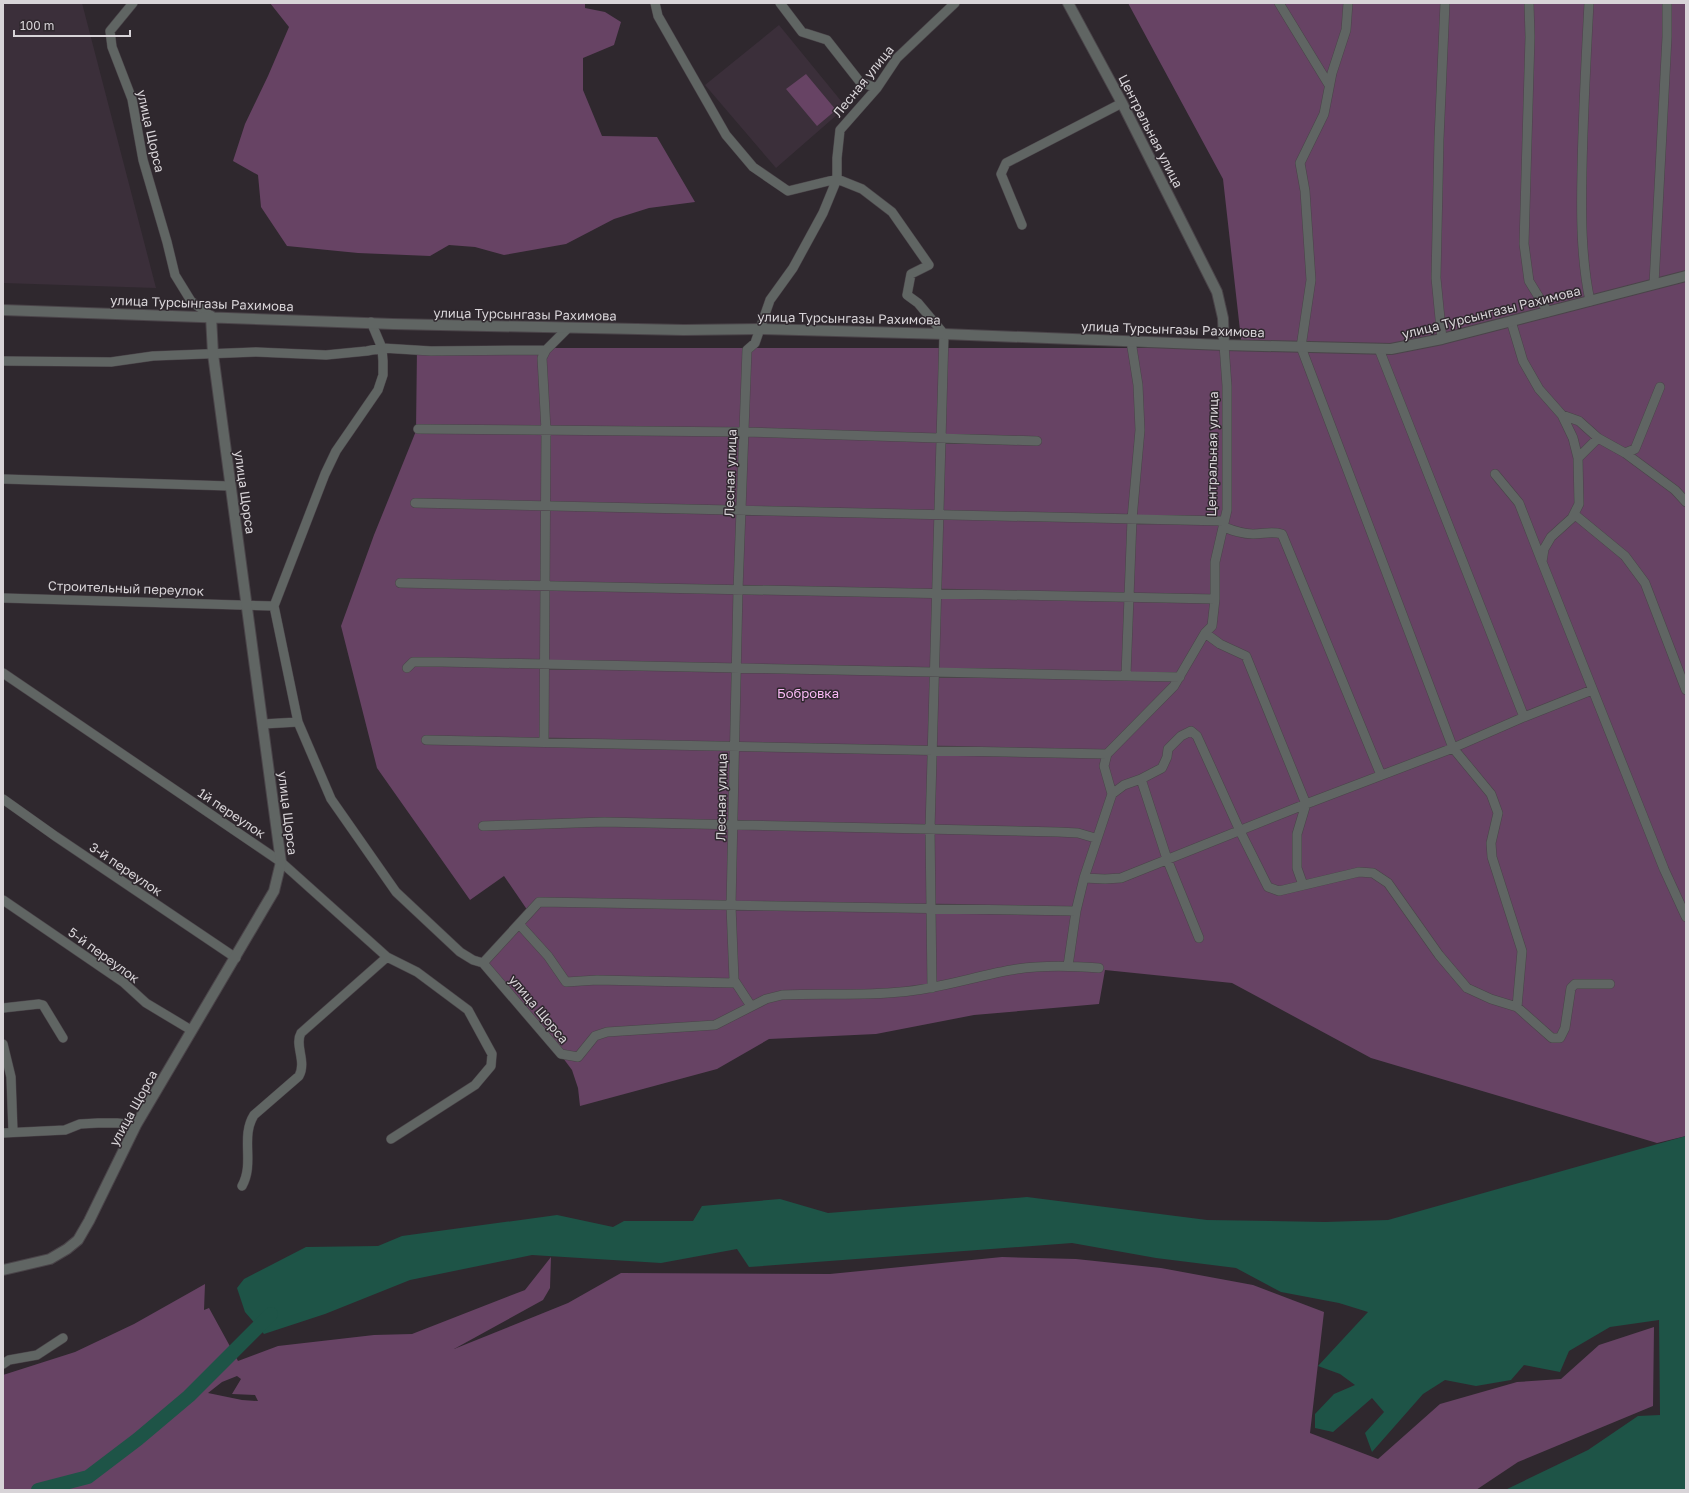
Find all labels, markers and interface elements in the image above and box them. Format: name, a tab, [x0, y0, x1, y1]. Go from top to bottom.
scale bar	[14, 12, 130, 38]
text: 100 m	[20, 18, 54, 33]
street label: Лесная улица	[829, 42, 897, 120]
street label: Центральная улица	[1115, 71, 1187, 191]
street label: улица Щорса	[134, 88, 168, 174]
street label: улица Турсынгазы Рахимова	[1400, 282, 1582, 342]
street label: улица Турсынгазы Рахимова	[110, 292, 294, 314]
street label: улица Турсынгазы Рахимова	[433, 304, 617, 324]
street label: улица Турсынгазы Рахимова	[757, 308, 941, 328]
street label: улица Турсынгазы Рахимова	[1081, 318, 1265, 340]
street label: Центральная улица	[1203, 391, 1221, 517]
street label: Лесная улица	[720, 429, 740, 517]
street label: улица Щорса	[231, 449, 259, 535]
street label: Строительный переулок	[48, 577, 205, 599]
park label: Бобровка	[777, 685, 839, 701]
street label: Лесная улица	[712, 753, 730, 841]
street label: улица Щорса	[275, 770, 301, 856]
street label: 1й переулок	[195, 785, 269, 842]
street label: 3-й переулок	[87, 839, 166, 899]
street label: 5-й переулок	[65, 924, 143, 987]
street label: улица Щорса	[506, 972, 572, 1046]
street label: улица Щорса	[106, 1067, 160, 1149]

